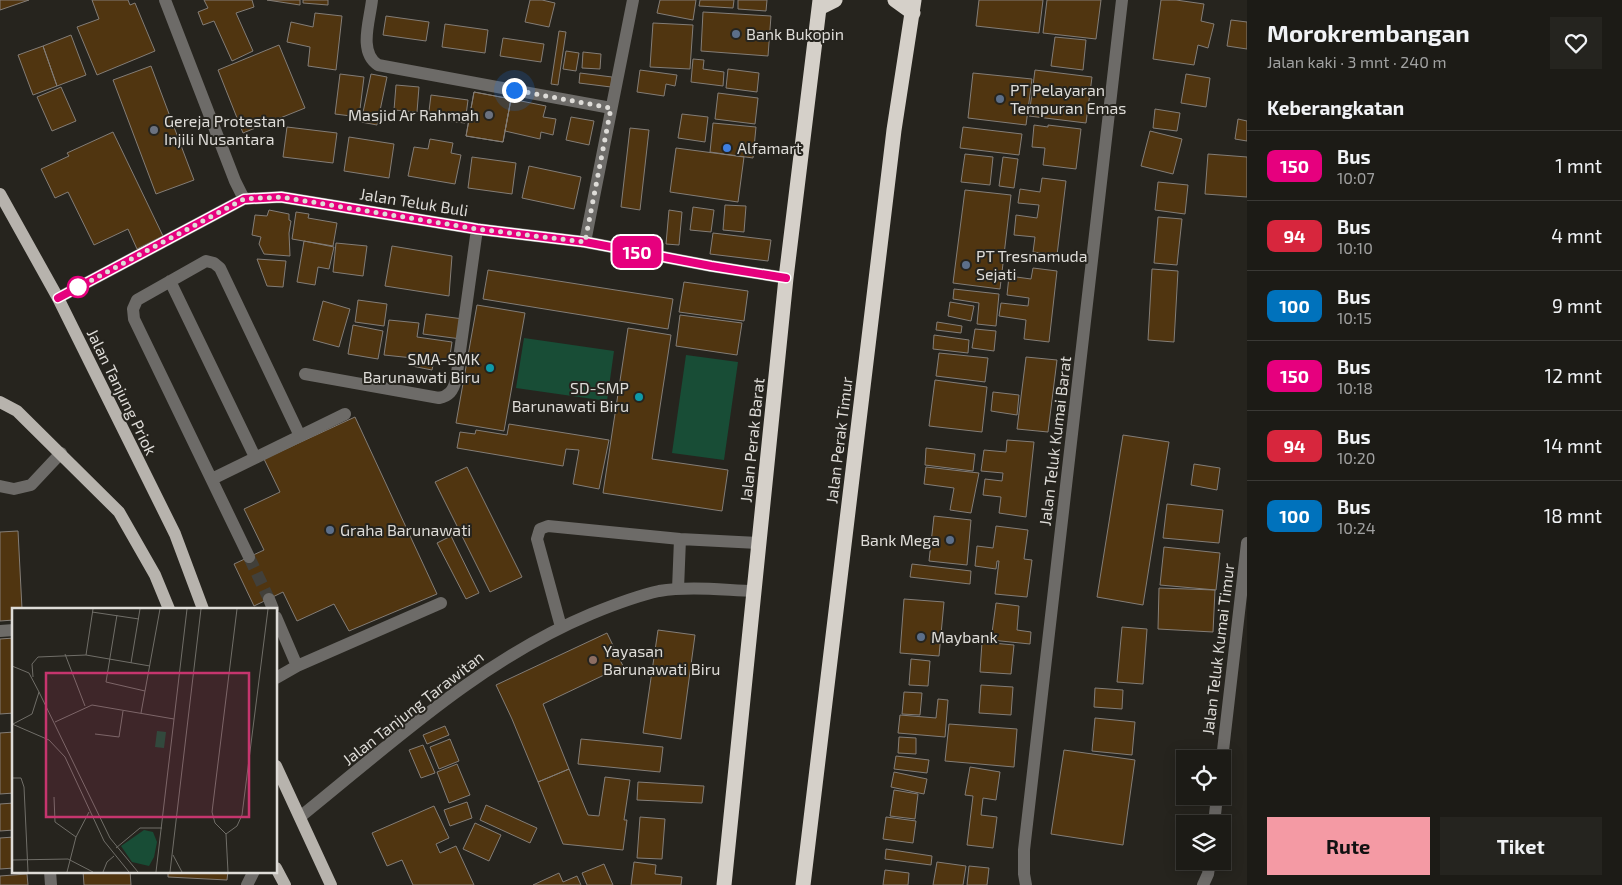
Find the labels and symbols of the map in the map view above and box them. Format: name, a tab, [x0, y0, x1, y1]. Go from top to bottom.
place label: Bank Bukopin	[746, 24, 844, 43]
marker: Bank Bukopin	[730, 28, 742, 40]
your location	[502, 78, 527, 103]
place label: PT Pelayaran Tempuran Emas	[1010, 80, 1126, 117]
marker: PT Pelayaran Tempuran Emas	[994, 93, 1006, 105]
place label: Masjid Ar Rahmah	[348, 105, 479, 125]
marker: Masjid Ar Rahmah	[483, 109, 495, 121]
place label: Gereja Protestan Injili Nusantara	[164, 111, 286, 149]
marker: Gereja Protestan Injili Nusantara	[148, 124, 160, 136]
place label: Alfamart	[737, 138, 802, 157]
marker: Alfamart	[721, 142, 733, 154]
street label: Jalan Teluk Buli	[358, 184, 470, 219]
line badge: 150	[608, 236, 666, 268]
place label: PT Tresnamuda Sejati	[976, 246, 1087, 284]
marker: PT Tresnamuda Sejati	[960, 259, 972, 271]
unlabelled marker	[67, 276, 89, 298]
street label: Jalan Tanjung Priok	[83, 326, 161, 458]
place label: SMA-SMK Barunawati Biru	[363, 349, 481, 386]
street label: Jalan Teluk Kumai Barat	[1035, 355, 1074, 527]
marker: SMA-SMK Barunawati Biru	[484, 362, 496, 374]
street label: Jalan Perak Timur	[821, 375, 856, 505]
street label: Jalan Perak Barat	[736, 377, 768, 503]
place label: SD-SMP Barunawati Biru	[512, 378, 629, 415]
marker: SD-SMP Barunawati Biru	[633, 391, 645, 403]
place label: Graha Barunawati	[340, 520, 471, 539]
marker: Graha Barunawati	[324, 524, 336, 536]
place label: Bank Mega	[860, 530, 940, 549]
marker: Bank Mega	[944, 534, 956, 546]
street label: Jalan Teluk Kumai Timur	[1198, 561, 1238, 736]
inset map	[12, 608, 278, 872]
place label: Maybank	[931, 627, 998, 646]
marker: Maybank	[915, 631, 927, 643]
place label: Yayasan Barunawati Biru	[603, 641, 720, 678]
street label: Jalan Tanjung Tarawitan	[338, 647, 488, 769]
marker: Yayasan Barunawati Biru	[587, 654, 599, 666]

